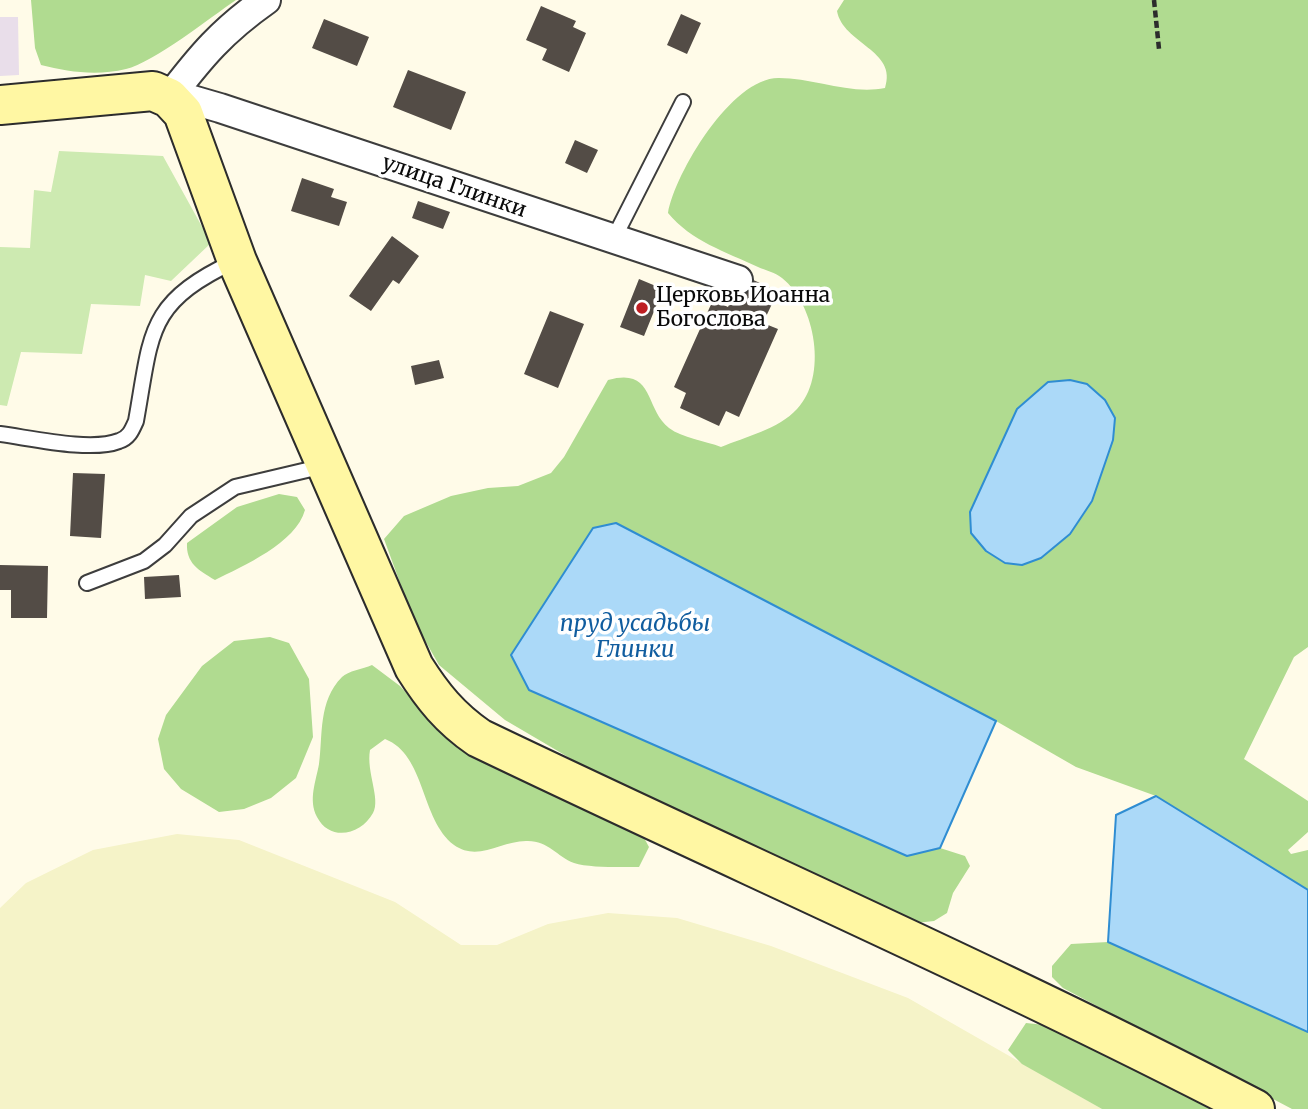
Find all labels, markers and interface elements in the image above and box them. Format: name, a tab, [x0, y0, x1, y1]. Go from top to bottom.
street label: улица Глинки	[379, 151, 529, 223]
place label: Церковь Иоанна Богослова	[656, 283, 830, 333]
marker: Церковь Иоанна Богослова	[634, 300, 650, 316]
water label: пруд усадьбы Глинки	[560, 610, 710, 664]

